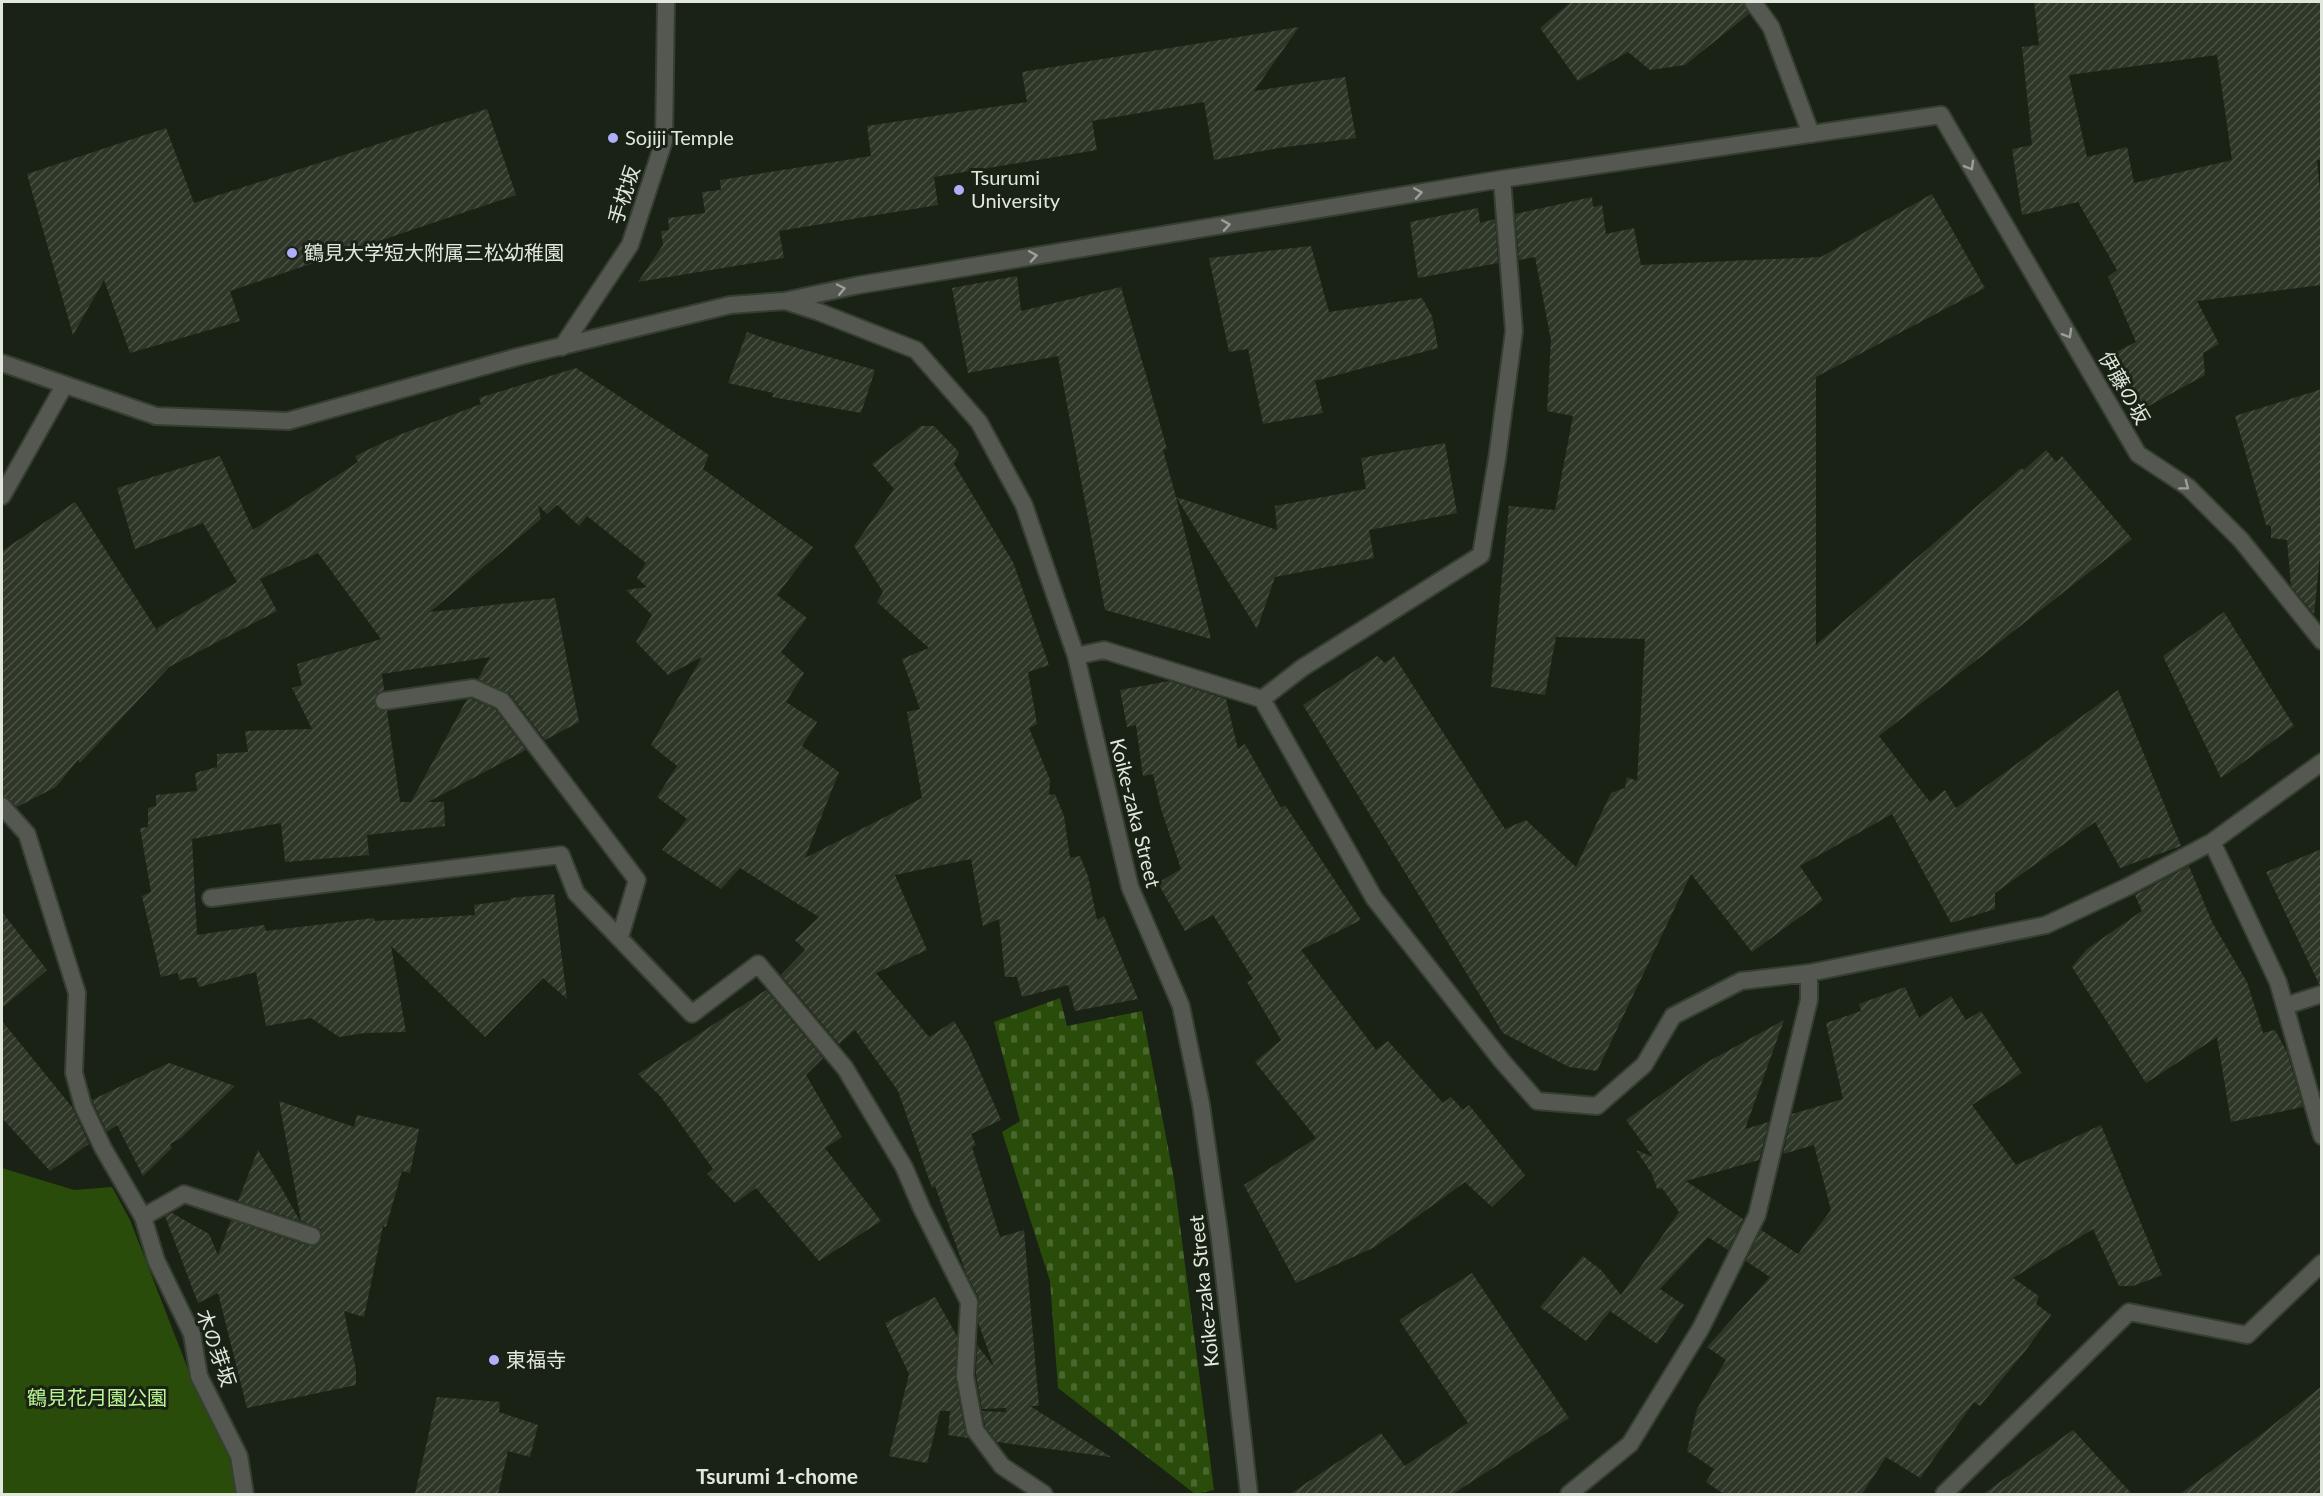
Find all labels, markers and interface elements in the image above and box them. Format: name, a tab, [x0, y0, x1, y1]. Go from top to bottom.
place label: Sojiji Temple	[625, 125, 734, 149]
marker: Sojiji Temple	[606, 131, 620, 145]
one-way arrow	[1963, 160, 1975, 170]
street label: 手枕坂	[602, 162, 644, 227]
place label: Tsurumi University	[971, 165, 1061, 212]
marker: Tsurumi University	[952, 183, 966, 197]
one-way arrow	[1414, 188, 1423, 200]
one-way arrow	[1221, 219, 1230, 231]
place label: 鶴見大学短大附属三松幼稚園	[304, 240, 564, 264]
marker: 鶴見大学短大附属三松幼稚園	[285, 246, 299, 260]
one-way arrow	[1028, 250, 1038, 263]
one-way arrow	[836, 283, 846, 296]
one-way arrow	[2061, 328, 2073, 338]
street label: 伊藤の坂	[2094, 347, 2155, 428]
one-way arrow	[2178, 478, 2189, 489]
street label: Koike-zaka Street	[1106, 736, 1166, 890]
street label: Koike-zaka Street	[1183, 1214, 1223, 1368]
street label: 木の芽坂	[193, 1306, 241, 1389]
place label: 東福寺	[506, 1347, 566, 1371]
marker: 東福寺	[487, 1353, 501, 1367]
park label: 鶴見花月園公園	[27, 1385, 167, 1409]
district label: Tsurumi 1-chome	[696, 1463, 858, 1488]

